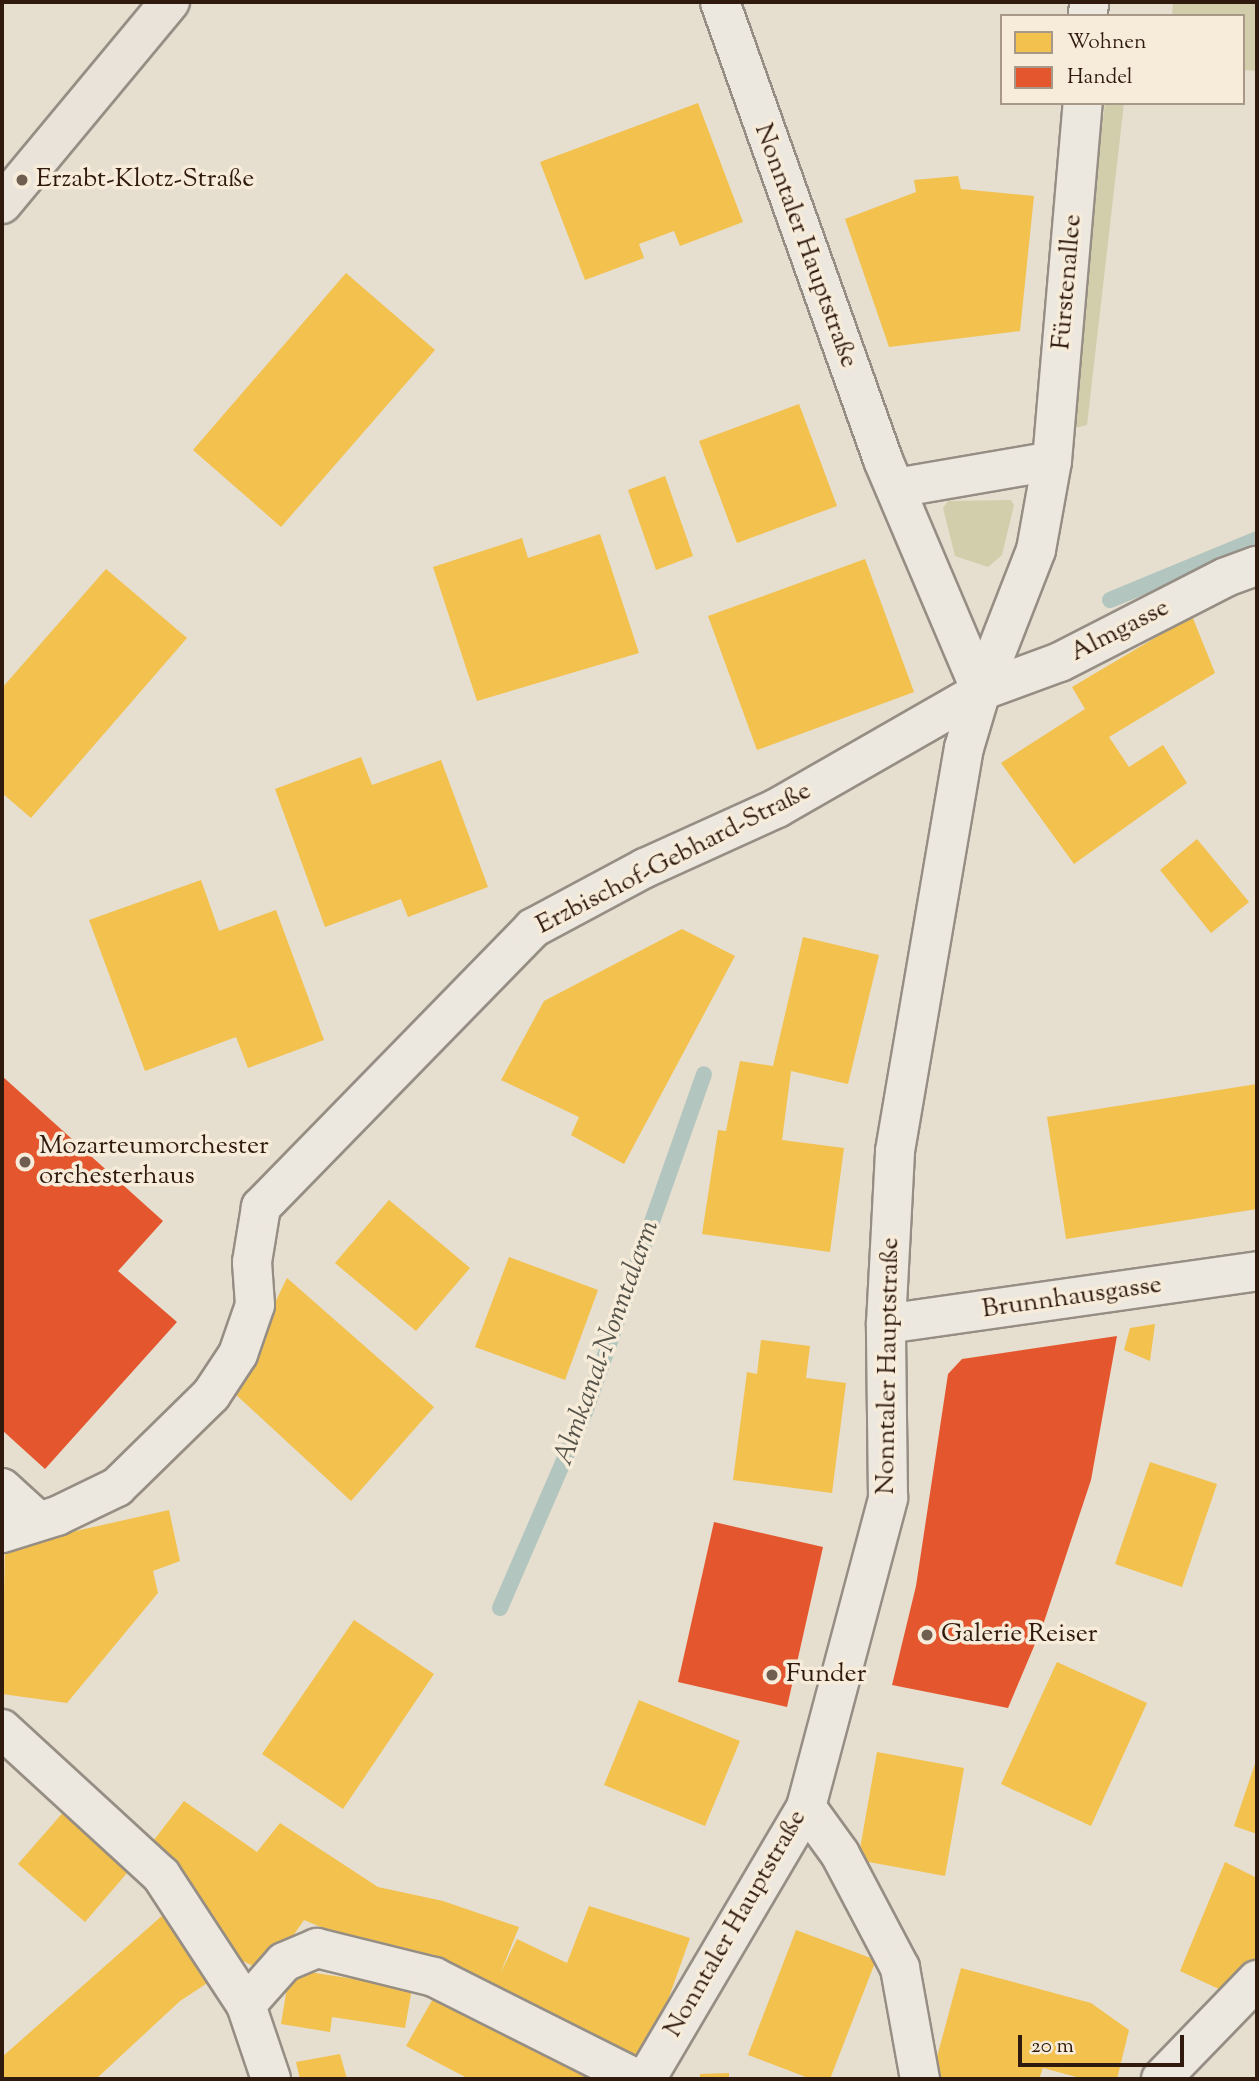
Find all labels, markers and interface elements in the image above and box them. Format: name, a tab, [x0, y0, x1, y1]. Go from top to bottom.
legend	[1000, 14, 1245, 105]
text: Wohnen	[1067, 28, 1146, 58]
text: Handel	[1067, 63, 1133, 93]
street label: Nonntaler Hauptstraße	[746, 120, 864, 372]
place label: Erzabt-Klotz-Straße	[36, 164, 254, 196]
marker: Erzabt-Klotz-Straße	[14, 172, 30, 188]
street label: Fürstenallee	[1047, 213, 1089, 351]
street label: Almgasse	[1065, 593, 1175, 669]
street label: Erzbischof-Gebhard-Straße	[531, 776, 817, 942]
place label: Mozarteumorchester orchesterhaus	[39, 1131, 269, 1192]
marker: Mozarteumorchester orchesterhaus	[17, 1154, 33, 1170]
water label: Almkanal-Nonntalarm	[547, 1216, 667, 1470]
street label: Nonntaler Hauptstraße	[871, 1237, 907, 1495]
street label: Brunnhausgasse	[980, 1270, 1164, 1326]
place label: Galerie Reiser	[941, 1619, 1098, 1651]
marker: Galerie Reiser	[919, 1627, 935, 1643]
place label: Funder	[786, 1659, 866, 1691]
marker: Funder	[764, 1667, 780, 1683]
street label: Nonntaler Hauptstraße	[658, 1805, 814, 2043]
scale bar	[1021, 2022, 1187, 2066]
text: 20 m	[1031, 2032, 1074, 2062]

